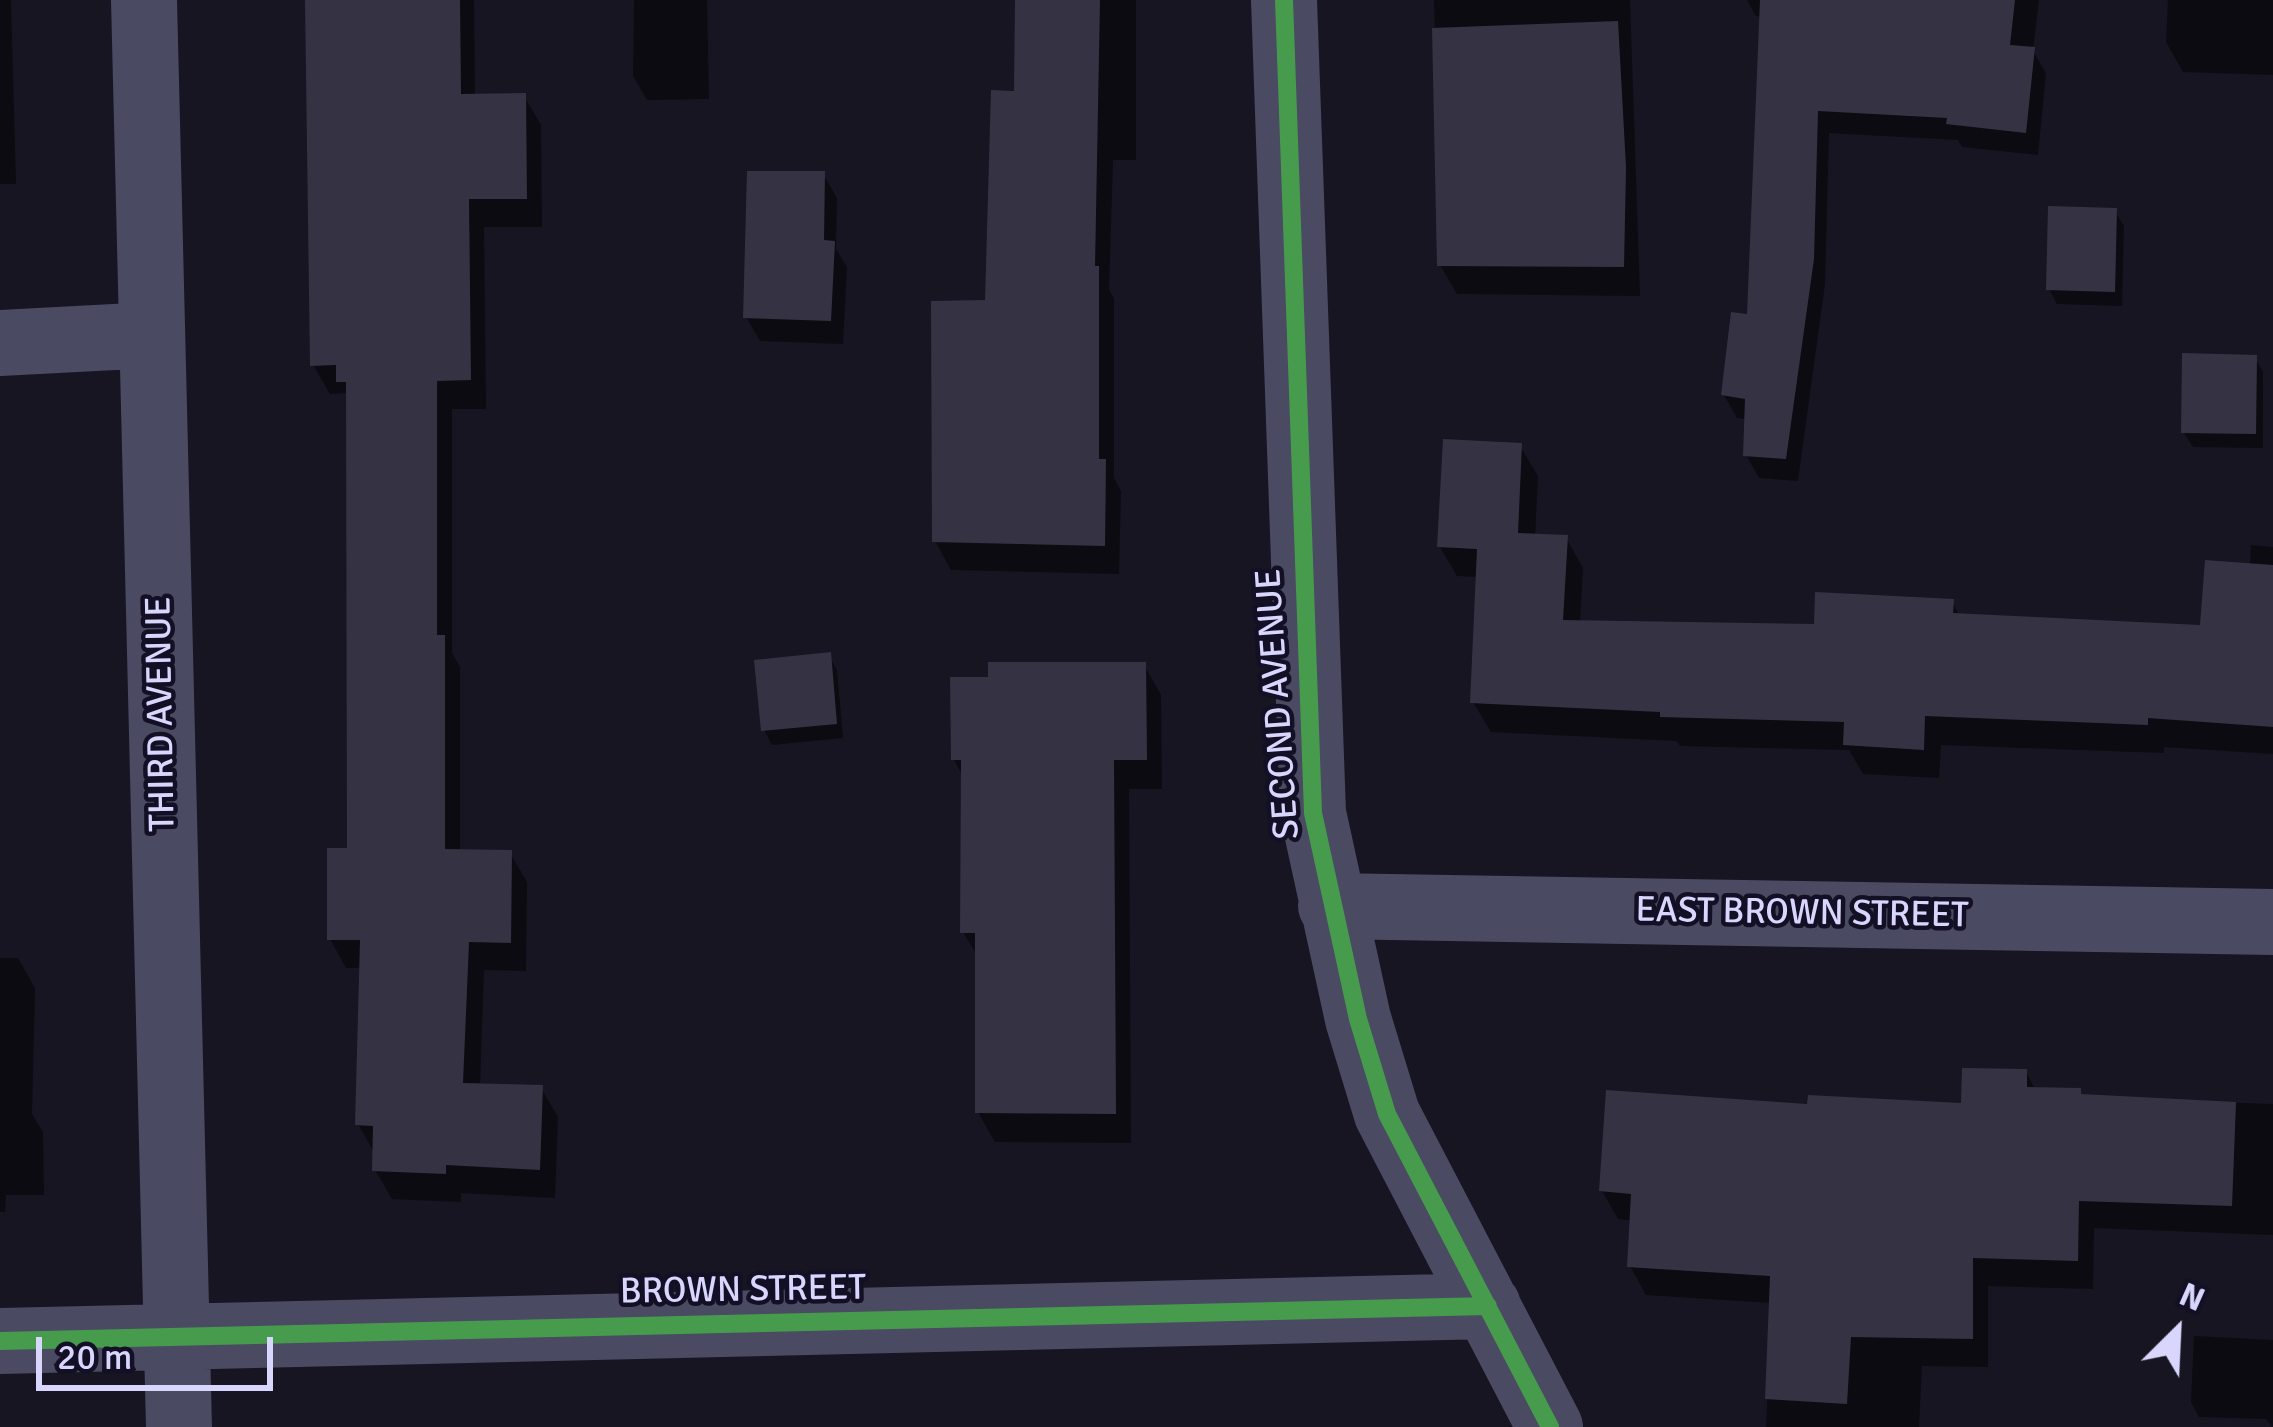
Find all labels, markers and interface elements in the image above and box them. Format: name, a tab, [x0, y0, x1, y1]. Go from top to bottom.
street label: SECOND AVENUE	[1248, 567, 1310, 841]
street label: THIRD AVENUE	[138, 596, 186, 832]
street label: EAST BROWN STREET	[1635, 889, 1969, 939]
street label: BROWN STREET	[620, 1267, 866, 1315]
north arrow	[2117, 1271, 2237, 1391]
text: N	[2173, 1274, 2211, 1321]
scale bar	[42, 1313, 279, 1387]
text: 20 m	[57, 1335, 133, 1380]

